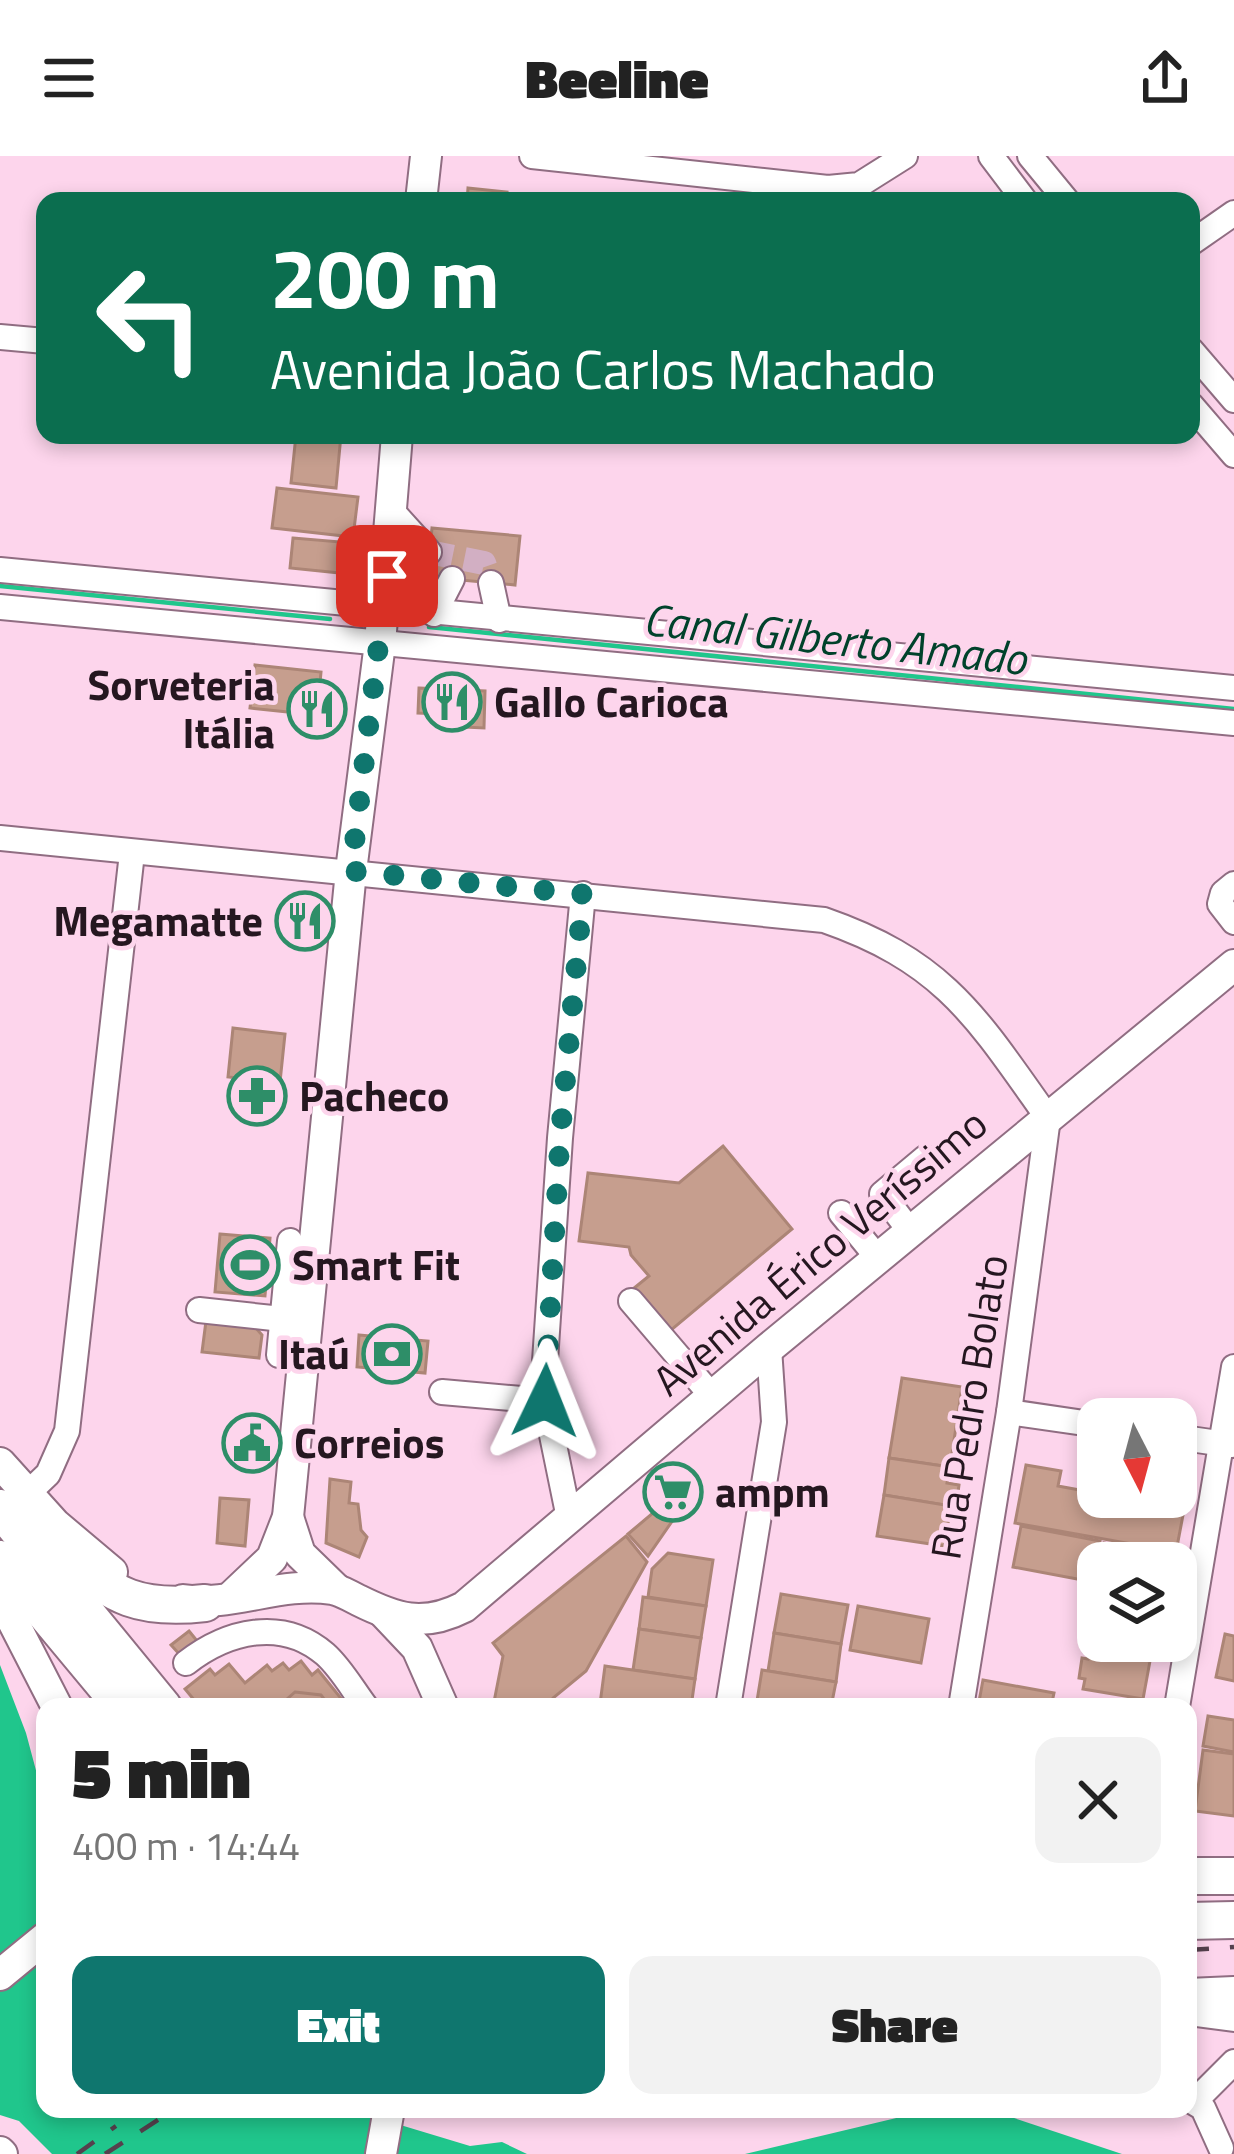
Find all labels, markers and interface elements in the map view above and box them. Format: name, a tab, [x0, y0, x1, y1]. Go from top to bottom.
text: Beeline	[525, 37, 709, 119]
icon: menu	[36, 45, 102, 111]
icon: share	[1132, 45, 1198, 111]
text: 200 m	[270, 213, 500, 341]
icon: left	[72, 240, 228, 396]
text: Avenida João Carlos Machado	[270, 328, 936, 410]
pin	[336, 525, 438, 627]
icon: arrive	[354, 543, 420, 609]
water label: Canal Gilberto Amado	[640, 584, 1032, 692]
place label: Sorveteria Itália	[88, 652, 275, 764]
place label: Gallo Carioca	[494, 669, 729, 733]
restaurant icon: Gallo Carioca	[421, 671, 483, 733]
restaurant icon: Sorveteria Itália	[286, 678, 348, 740]
place label: Megamatte	[53, 888, 263, 952]
restaurant icon: Megamatte	[274, 890, 336, 952]
place label: Pacheco	[299, 1063, 449, 1127]
pharmacy icon: Pacheco	[226, 1065, 288, 1127]
street label: Avenida Érico Veríssimo	[638, 1092, 1001, 1411]
place label: Smart Fit	[292, 1232, 460, 1296]
sports icon: Smart Fit	[219, 1234, 281, 1296]
street label: Rua Pedro Bolato	[912, 1250, 1024, 1564]
place label: Itaú	[278, 1321, 350, 1385]
bank icon: Itaú	[361, 1323, 423, 1385]
position arrow	[482, 1338, 608, 1464]
north arrow	[1077, 1398, 1197, 1518]
map controls	[1077, 1398, 1197, 1662]
place label: Correios	[294, 1410, 445, 1474]
public building icon: Correios	[221, 1412, 283, 1474]
place label: ampm	[715, 1459, 830, 1523]
supermarket icon: ampm	[642, 1461, 704, 1523]
button: layers	[1077, 1542, 1197, 1662]
text: 5 min	[72, 1716, 251, 1826]
button: close	[1035, 1737, 1161, 1863]
text: 400 m · 14:44	[72, 1816, 300, 1875]
button: Exit	[72, 1956, 605, 2094]
button: Share	[629, 1956, 1161, 2094]

